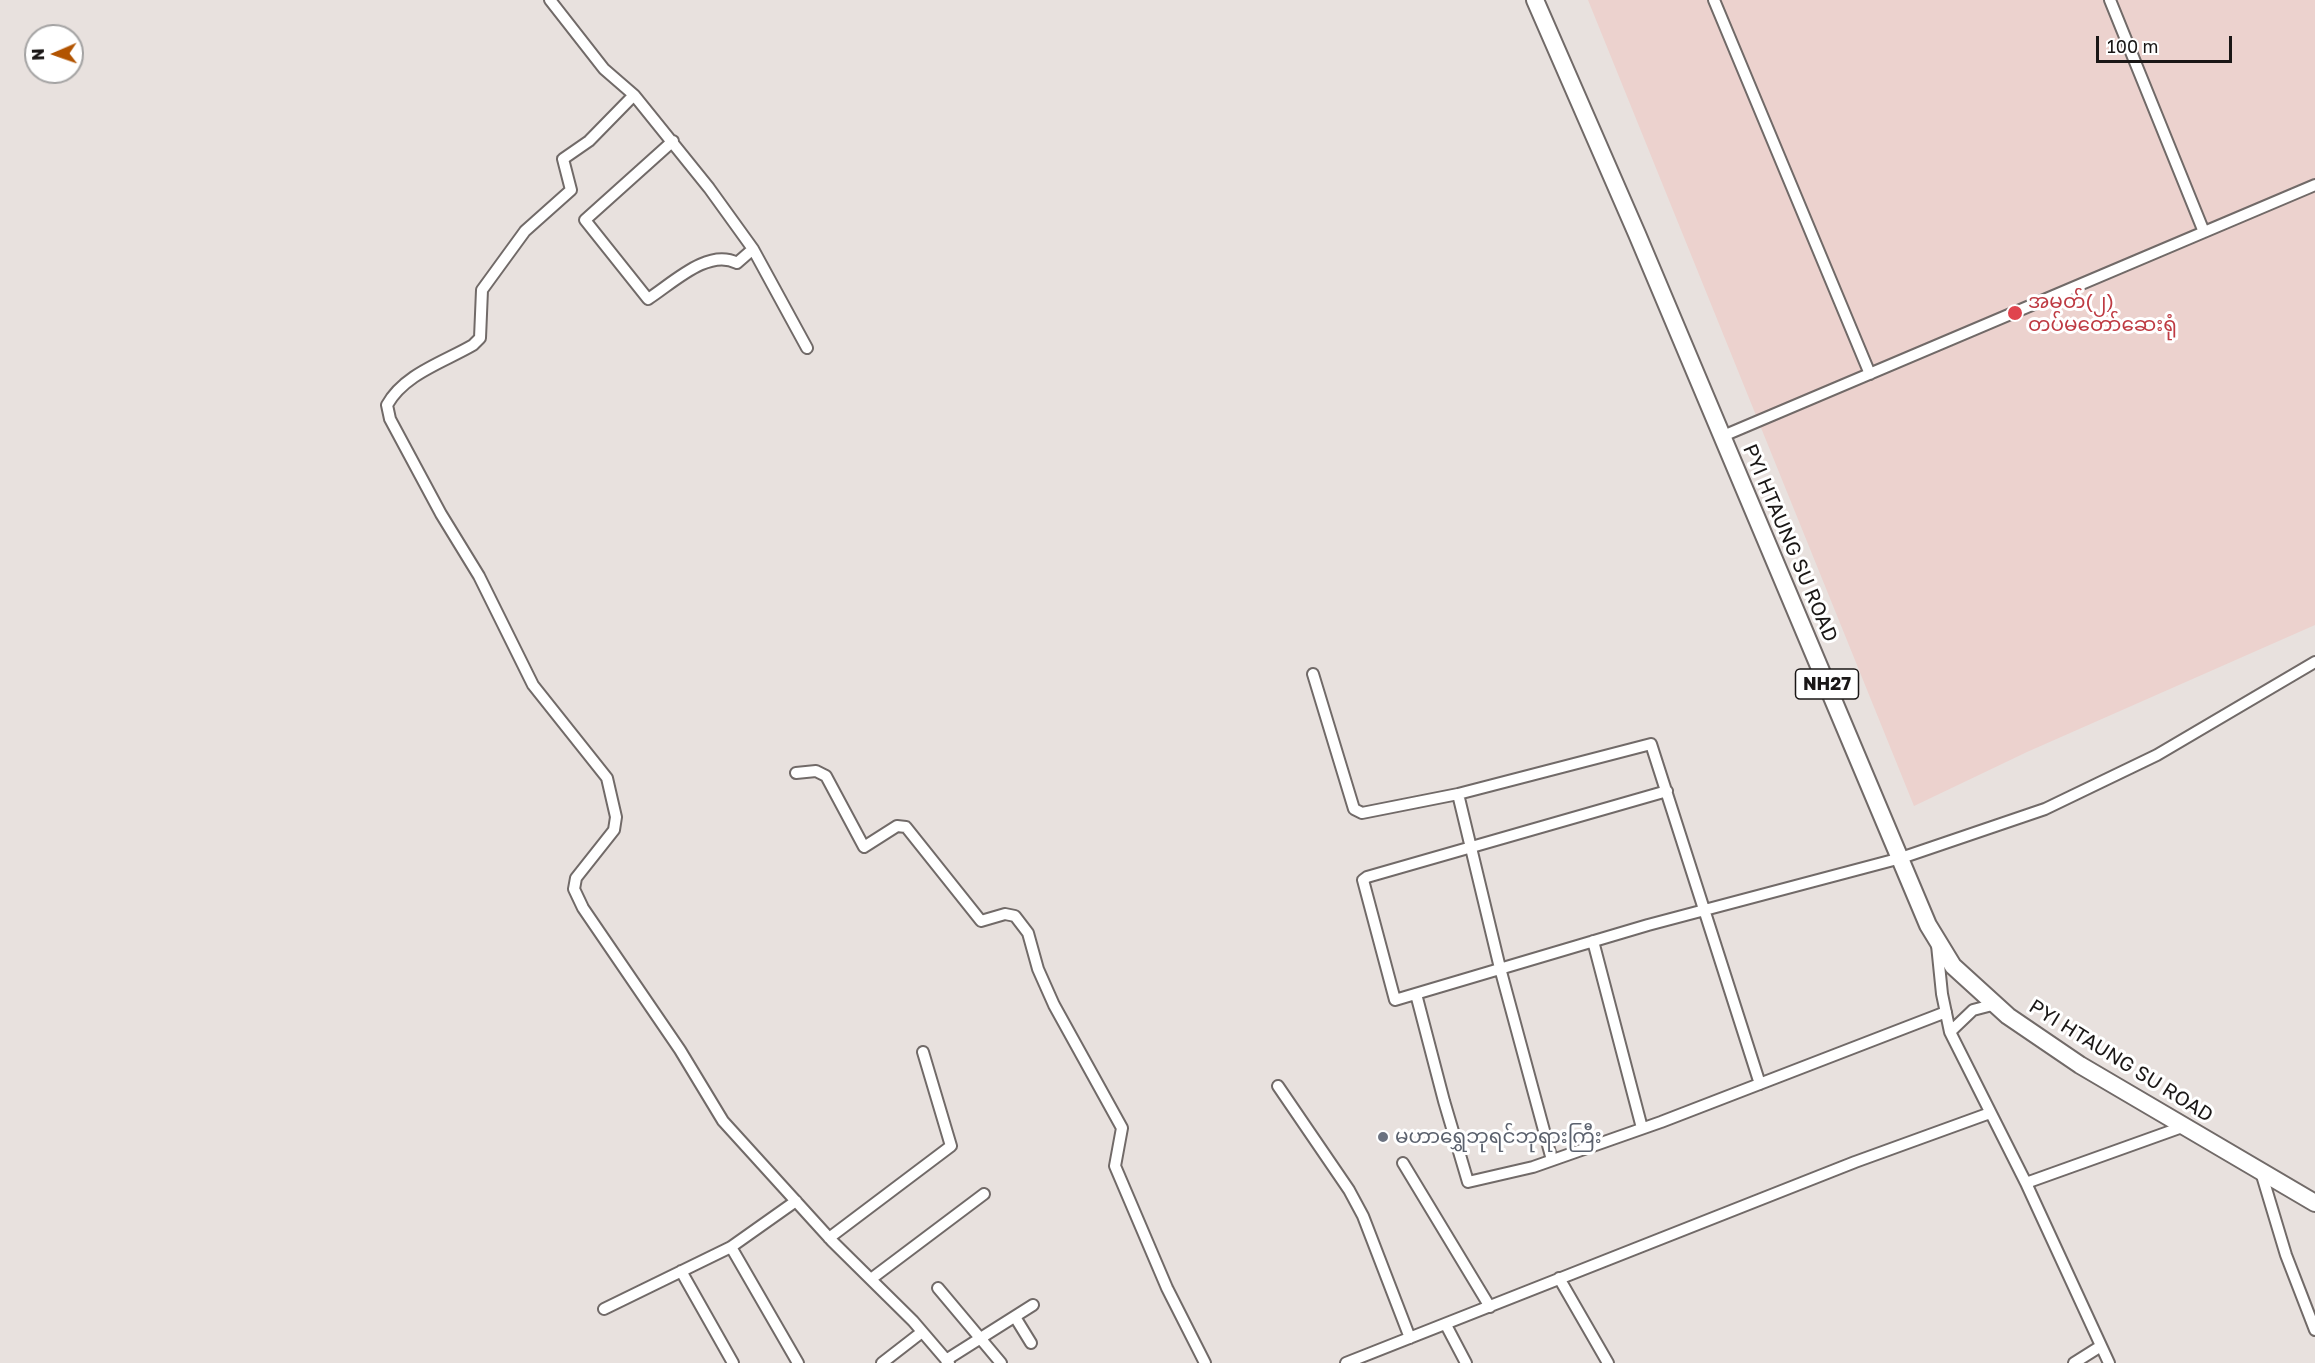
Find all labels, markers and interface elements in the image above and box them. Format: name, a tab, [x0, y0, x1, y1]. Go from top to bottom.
north arrow	[24, 24, 84, 84]
scale bar	[2099, 24, 2236, 62]
text: 100 m	[2107, 35, 2158, 57]
text: N	[28, 48, 48, 61]
place label: အမှတ်(၂) တပ်မတော်ဆေးရုံ	[2028, 290, 2177, 337]
marker: အမှတ်(၂) တပ်မတော်ဆေးရုံ	[2006, 304, 2024, 322]
street label: PYI HTAUNG SU ROAD	[1737, 441, 1843, 645]
road number: NH27	[1796, 669, 1858, 699]
street label: PYI HTAUNG SU ROAD	[2025, 995, 2217, 1127]
place label: မဟာရွှေဘုရင်ဘုရားကြီး	[1395, 1125, 1602, 1149]
marker: မဟာရွှေဘုရင်ဘုရားကြီး	[1376, 1130, 1390, 1144]

